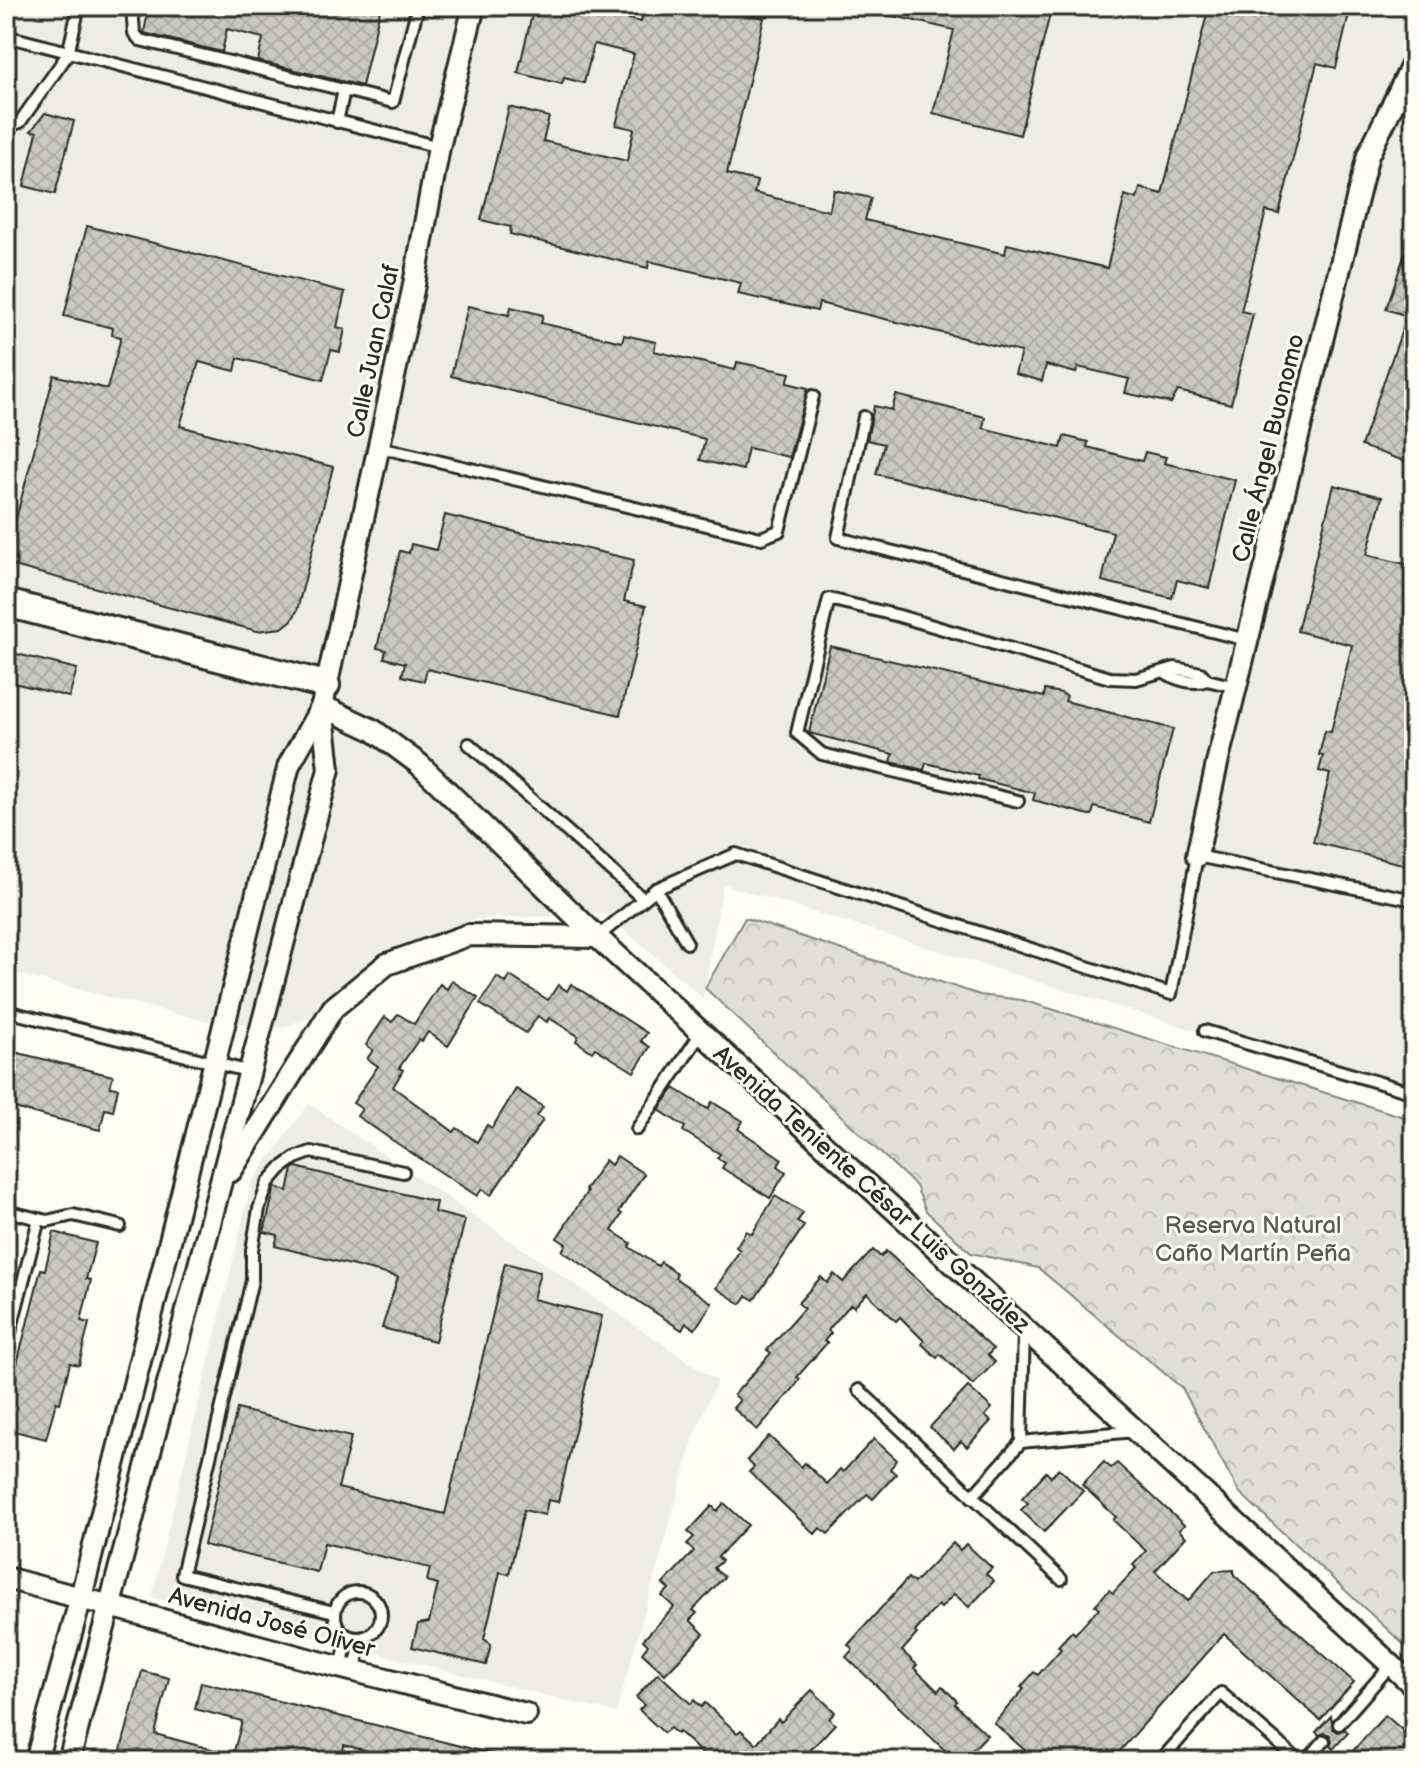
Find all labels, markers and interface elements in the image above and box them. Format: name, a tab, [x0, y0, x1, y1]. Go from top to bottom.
street label: Calle Juan Calaf	[341, 261, 406, 441]
street label: Calle Ángel Buonomo	[1225, 331, 1311, 565]
street label: Avenida Teniente César Luis González	[707, 1039, 1036, 1340]
park label: Reserva Natural Caño Martín Peña	[1155, 1211, 1351, 1268]
street label: Avenida José Oliver	[166, 1581, 378, 1664]

